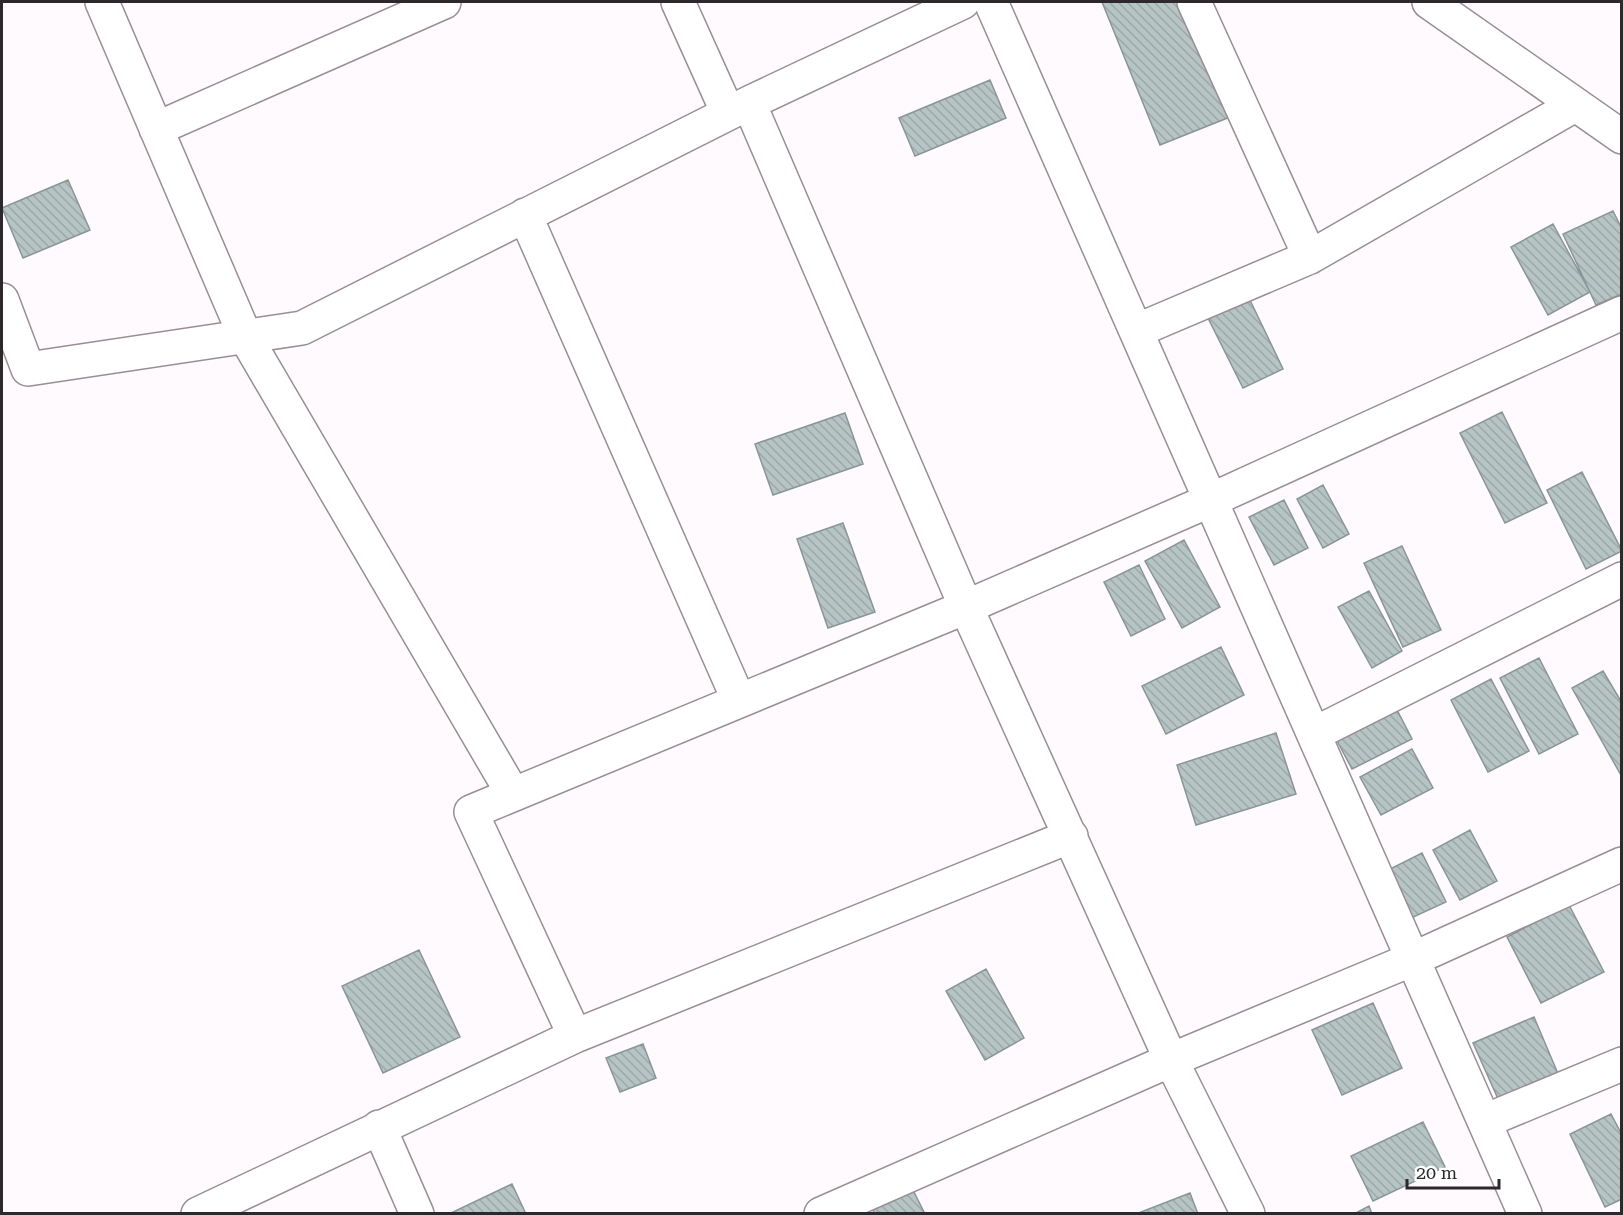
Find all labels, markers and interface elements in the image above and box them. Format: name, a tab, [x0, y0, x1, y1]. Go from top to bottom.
scale bar	[1407, 1152, 1498, 1190]
text: 20 m	[1416, 1162, 1457, 1183]

